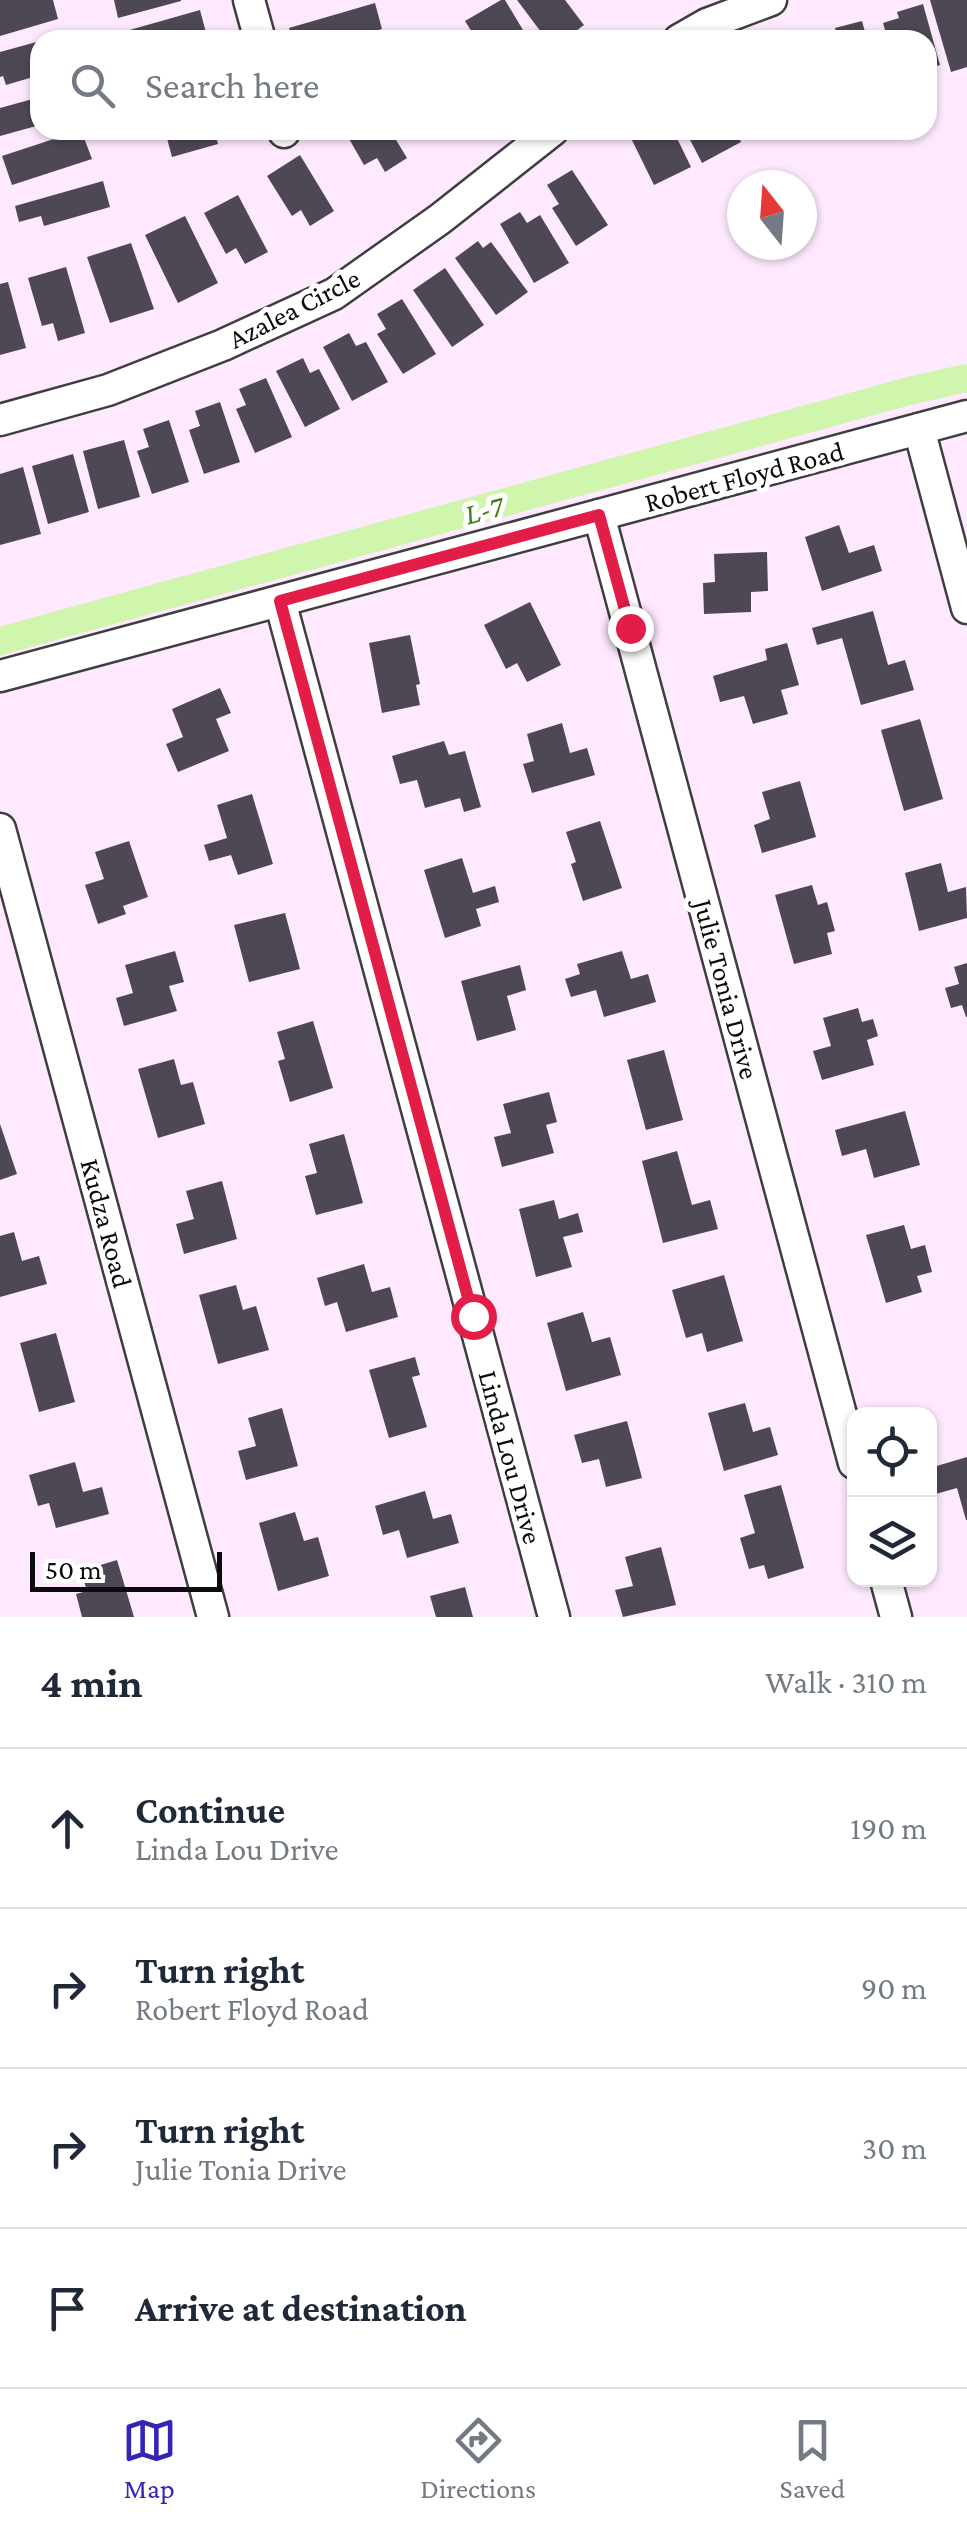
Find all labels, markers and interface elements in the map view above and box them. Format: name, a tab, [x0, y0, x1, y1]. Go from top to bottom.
search box	[30, 30, 937, 140]
icon: search	[65, 58, 120, 113]
text: Search here	[145, 64, 319, 106]
north arrow	[727, 170, 817, 260]
street label: Azalea Circle	[224, 262, 365, 355]
street label: Robert Floyd Road	[641, 435, 847, 518]
water label: L-7	[461, 488, 509, 531]
route end	[608, 606, 654, 652]
street label: Julie Tonia Drive	[687, 893, 765, 1082]
street label: Kudza Road	[74, 1155, 139, 1291]
route start	[451, 1294, 497, 1340]
street label: Linda Lou Drive	[472, 1367, 549, 1547]
map controls	[847, 1407, 937, 1587]
button: locate	[847, 1407, 937, 1497]
button: layers	[847, 1497, 937, 1587]
scale bar	[30, 1547, 222, 1592]
text: 50 m	[45, 1554, 102, 1585]
text: 4 min	[40, 1659, 143, 1706]
text: Walk · 310 m	[765, 1664, 927, 1700]
text: Continue	[135, 1789, 285, 1831]
icon: ahead	[40, 1801, 95, 1856]
text: 190 m	[850, 1810, 927, 1846]
text: Linda Lou Drive	[135, 1831, 339, 1867]
text: Turn right	[135, 1949, 304, 1991]
icon: right	[40, 1961, 95, 2016]
text: 90 m	[861, 1970, 927, 2006]
text: Robert Floyd Road	[135, 1991, 369, 2027]
text: Turn right	[135, 2109, 304, 2151]
icon: right	[40, 2121, 95, 2176]
text: 30 m	[862, 2130, 927, 2166]
text: Julie Tonia Drive	[135, 2151, 346, 2187]
icon: arrive	[40, 2281, 95, 2336]
text: Arrive at destination	[135, 2287, 467, 2329]
tab: Map	[122, 2413, 177, 2504]
tab: Directions	[420, 2413, 536, 2504]
tab: Saved	[780, 2413, 845, 2504]

